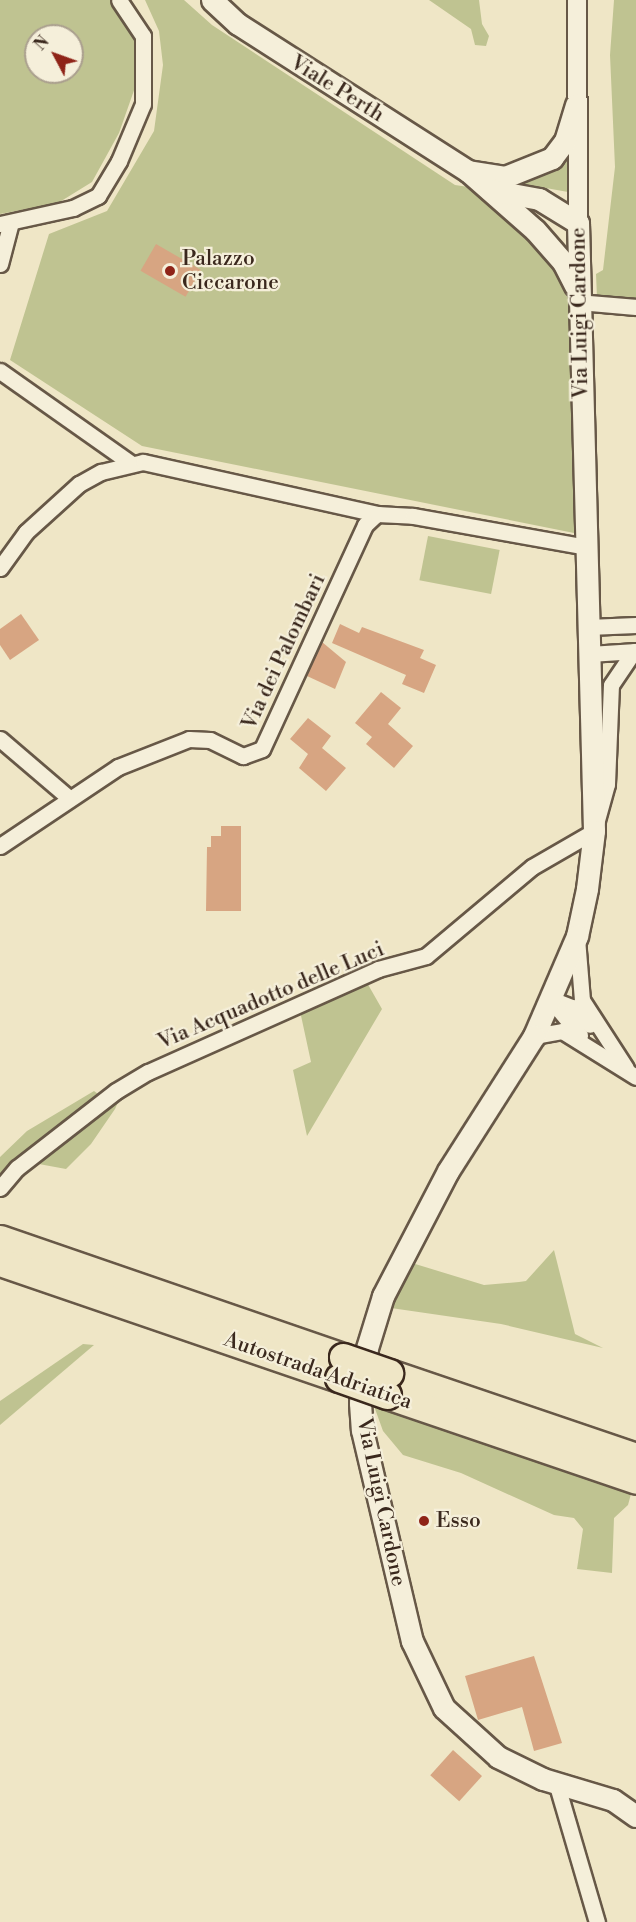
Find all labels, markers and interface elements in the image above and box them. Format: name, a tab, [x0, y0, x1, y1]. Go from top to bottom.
north arrow	[24, 24, 84, 84]
text: N	[30, 32, 54, 55]
street label: Viale Perth	[285, 50, 389, 128]
street label: Via Luigi Cardone	[566, 227, 594, 399]
place label: Palazzo Ciccarone	[182, 246, 279, 296]
marker: Palazzo Ciccarone	[163, 264, 177, 278]
street label: Via dei Palombari	[237, 570, 331, 734]
street label: Via Acquadotto delle Luci	[154, 937, 388, 1055]
street label: Autostrada Adriatica	[221, 1327, 415, 1415]
street label: Via Luigi Cardone	[351, 1416, 411, 1588]
place label: Esso	[436, 1508, 481, 1534]
marker: Esso	[417, 1514, 431, 1528]

